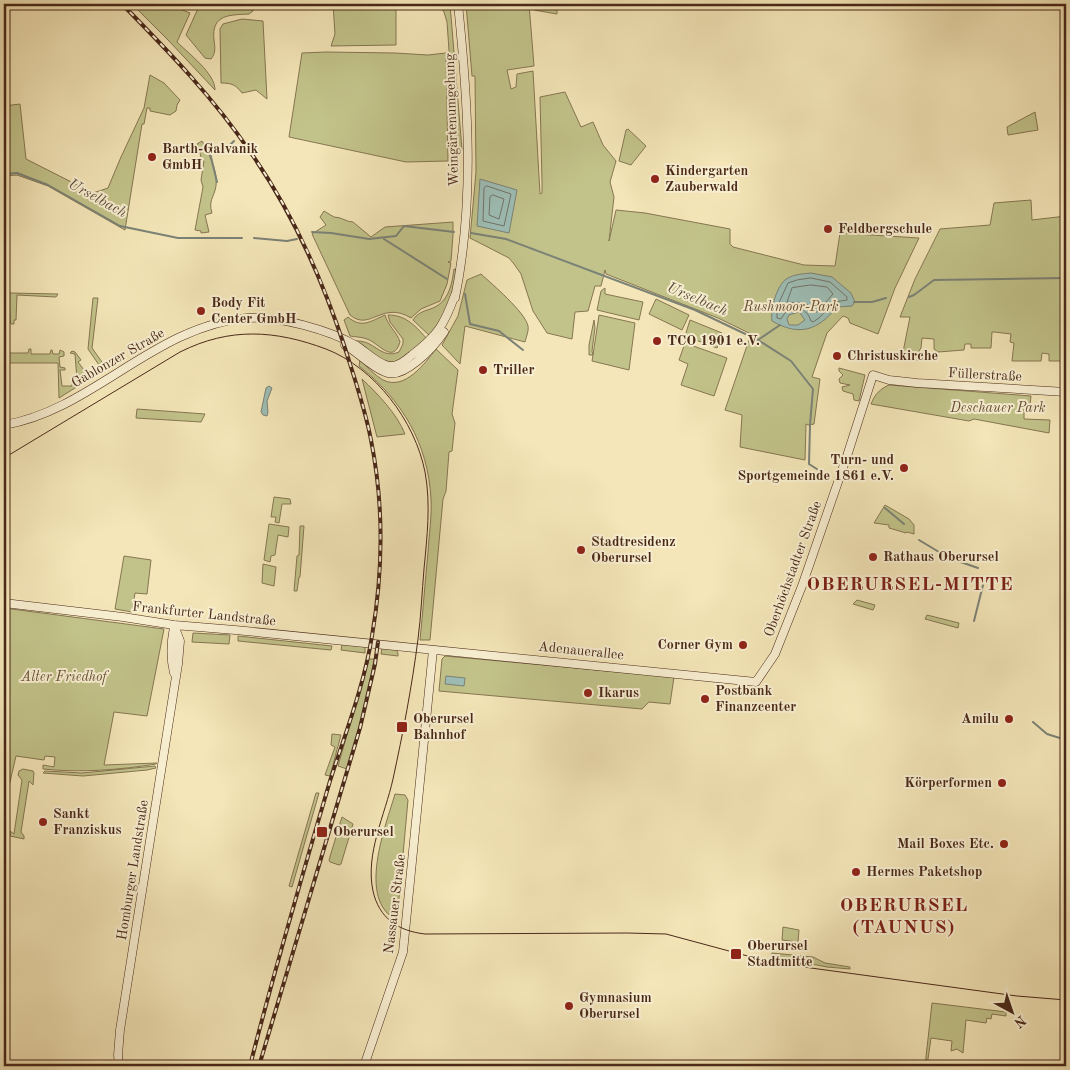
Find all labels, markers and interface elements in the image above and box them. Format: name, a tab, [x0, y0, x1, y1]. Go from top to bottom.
street label: Weingärtenumgehung	[443, 53, 461, 187]
place label: Barth-Galvanik GmbH	[162, 142, 259, 172]
marker: Barth-Galvanik GmbH	[146, 151, 158, 163]
place label: Kindergarten Zauberwald	[665, 164, 749, 194]
marker: Kindergarten Zauberwald	[649, 173, 661, 185]
water label: Urselbach	[65, 177, 129, 221]
place label: Feldbergschule	[838, 222, 932, 236]
marker: Feldbergschule	[822, 223, 834, 235]
water label: Urselbach	[664, 281, 730, 320]
place label: Body Fit Center GmbH	[211, 296, 297, 326]
park label: Rushmoor-Park	[742, 300, 839, 314]
marker: Body Fit Center GmbH	[195, 305, 207, 317]
street label: Gablonzer Straße	[69, 326, 167, 390]
place label: TCO 1901 e.V.	[667, 334, 760, 348]
marker: TCO 1901 e.V.	[651, 335, 663, 347]
place label: Christuskirche	[847, 349, 938, 363]
marker: Christuskirche	[831, 350, 843, 362]
place label: Triller	[493, 363, 535, 377]
marker: Triller	[477, 364, 489, 376]
street label: Füllerstraße	[948, 366, 1022, 384]
park label: Deschauer Park	[949, 401, 1046, 415]
place label: Turn- und Sportgemeinde 1861 e.V.	[737, 453, 894, 483]
marker: Turn- und Sportgemeinde 1861 e.V.	[898, 462, 910, 474]
street label: Oberhöchstadter Straße	[762, 499, 824, 639]
place label: Stadtresidenz Oberursel	[591, 535, 676, 565]
marker: Stadtresidenz Oberursel	[575, 544, 587, 556]
place label: Rathaus Oberursel	[883, 550, 999, 564]
marker: Rathaus Oberursel	[867, 551, 879, 563]
district label: OBERURSEL-MITTE	[806, 576, 1014, 595]
street label: Frankfurter Landstraße	[131, 599, 277, 629]
place label: Corner Gym	[658, 638, 733, 652]
marker: Corner Gym	[737, 639, 749, 651]
street label: Adenauerallee	[538, 640, 624, 662]
park label: Alter Friedhof	[20, 670, 109, 685]
place label: Postbank Finanzcenter	[715, 684, 796, 714]
place label: Ikarus	[598, 686, 639, 700]
marker: Ikarus	[582, 687, 594, 699]
marker: Postbank Finanzcenter	[699, 693, 711, 705]
place label: Oberursel Bahnhof	[413, 712, 474, 742]
place label: Amilu	[961, 712, 999, 726]
marker: Amilu	[1003, 713, 1015, 725]
marker: Oberursel Bahnhof	[395, 720, 409, 734]
place label: Körperformen	[904, 776, 992, 790]
marker: Körperformen	[996, 777, 1008, 789]
street label: Homburger Landstraße	[115, 799, 151, 941]
place label: Sankt Franziskus	[53, 807, 122, 837]
marker: Sankt Franziskus	[37, 816, 49, 828]
marker: Oberursel	[315, 825, 329, 839]
place label: Oberursel	[333, 825, 394, 839]
place label: Mail Boxes Etc.	[897, 837, 994, 851]
marker: Mail Boxes Etc.	[998, 838, 1010, 850]
street label: Nassauer Straße	[382, 853, 408, 955]
place label: Hermes Paketshop	[866, 865, 982, 879]
marker: Hermes Paketshop	[850, 866, 862, 878]
district label: OBERURSEL (TAUNUS)	[840, 897, 968, 938]
place label: Oberursel Stadtmitte	[747, 939, 813, 969]
marker: Oberursel Stadtmitte	[729, 947, 743, 961]
north arrow	[988, 988, 1038, 1038]
place label: Gymnasium Oberursel	[579, 991, 652, 1021]
marker: Gymnasium Oberursel	[563, 1000, 575, 1012]
text: N	[1011, 1012, 1028, 1030]

